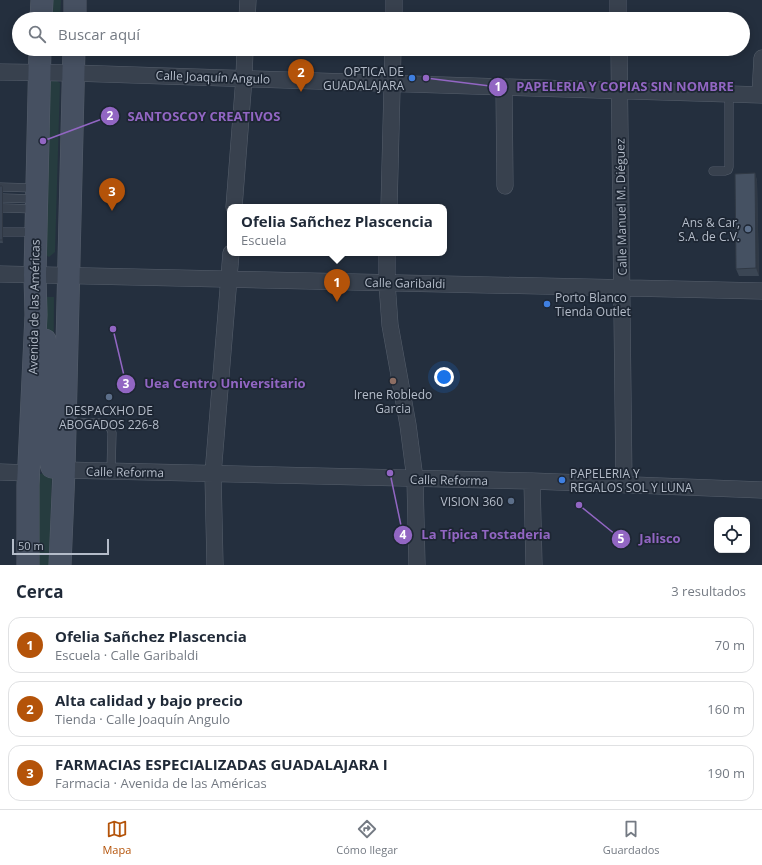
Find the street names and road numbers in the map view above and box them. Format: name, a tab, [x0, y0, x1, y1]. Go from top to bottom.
street label: Calle Joaquín Angulo	[155, 67, 271, 87]
street label: Calle Manuel M. Diéguez	[611, 138, 631, 276]
street label: Avenida de las Américas	[24, 239, 44, 375]
street label: Calle Garibaldi	[364, 274, 446, 292]
street label: Calle Reforma	[86, 463, 164, 481]
street label: Calle Reforma	[410, 471, 488, 489]

